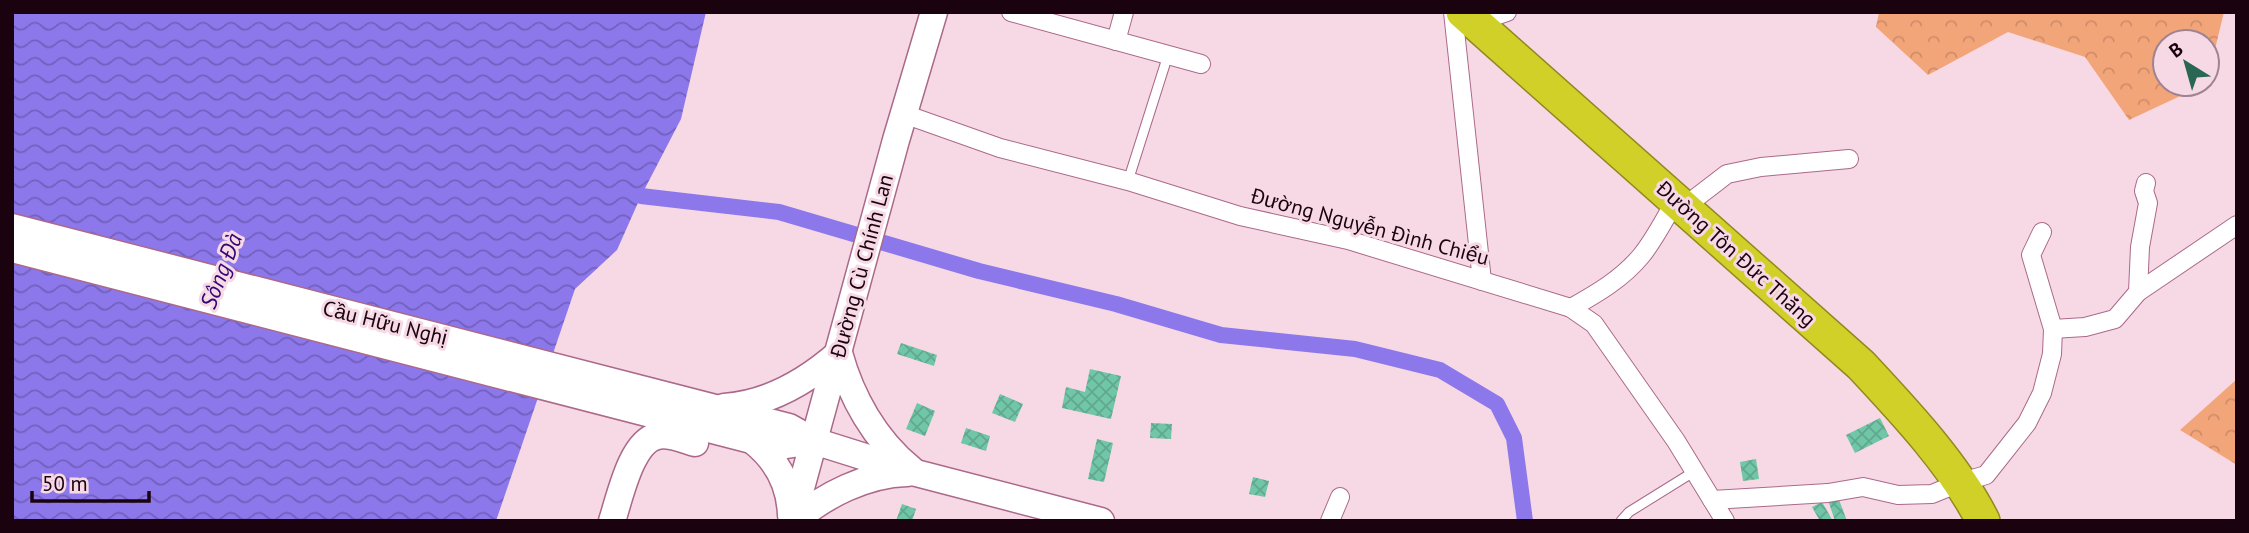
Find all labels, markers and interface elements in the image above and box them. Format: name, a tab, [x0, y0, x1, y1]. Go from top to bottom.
north arrow	[2151, 28, 2221, 98]
text: B	[2164, 36, 2187, 62]
street label: Đường Cù Chính Lan	[824, 171, 899, 362]
street label: Đường Tôn Đức Thắng	[1650, 174, 1822, 332]
street label: Đường Nguyễn Đình Chiểu	[1247, 181, 1492, 271]
water label: Sông Đà	[193, 229, 248, 313]
street label: Cầu Hữu Nghị	[320, 294, 450, 351]
scale bar	[32, 460, 149, 504]
text: 50 m	[42, 470, 88, 497]

